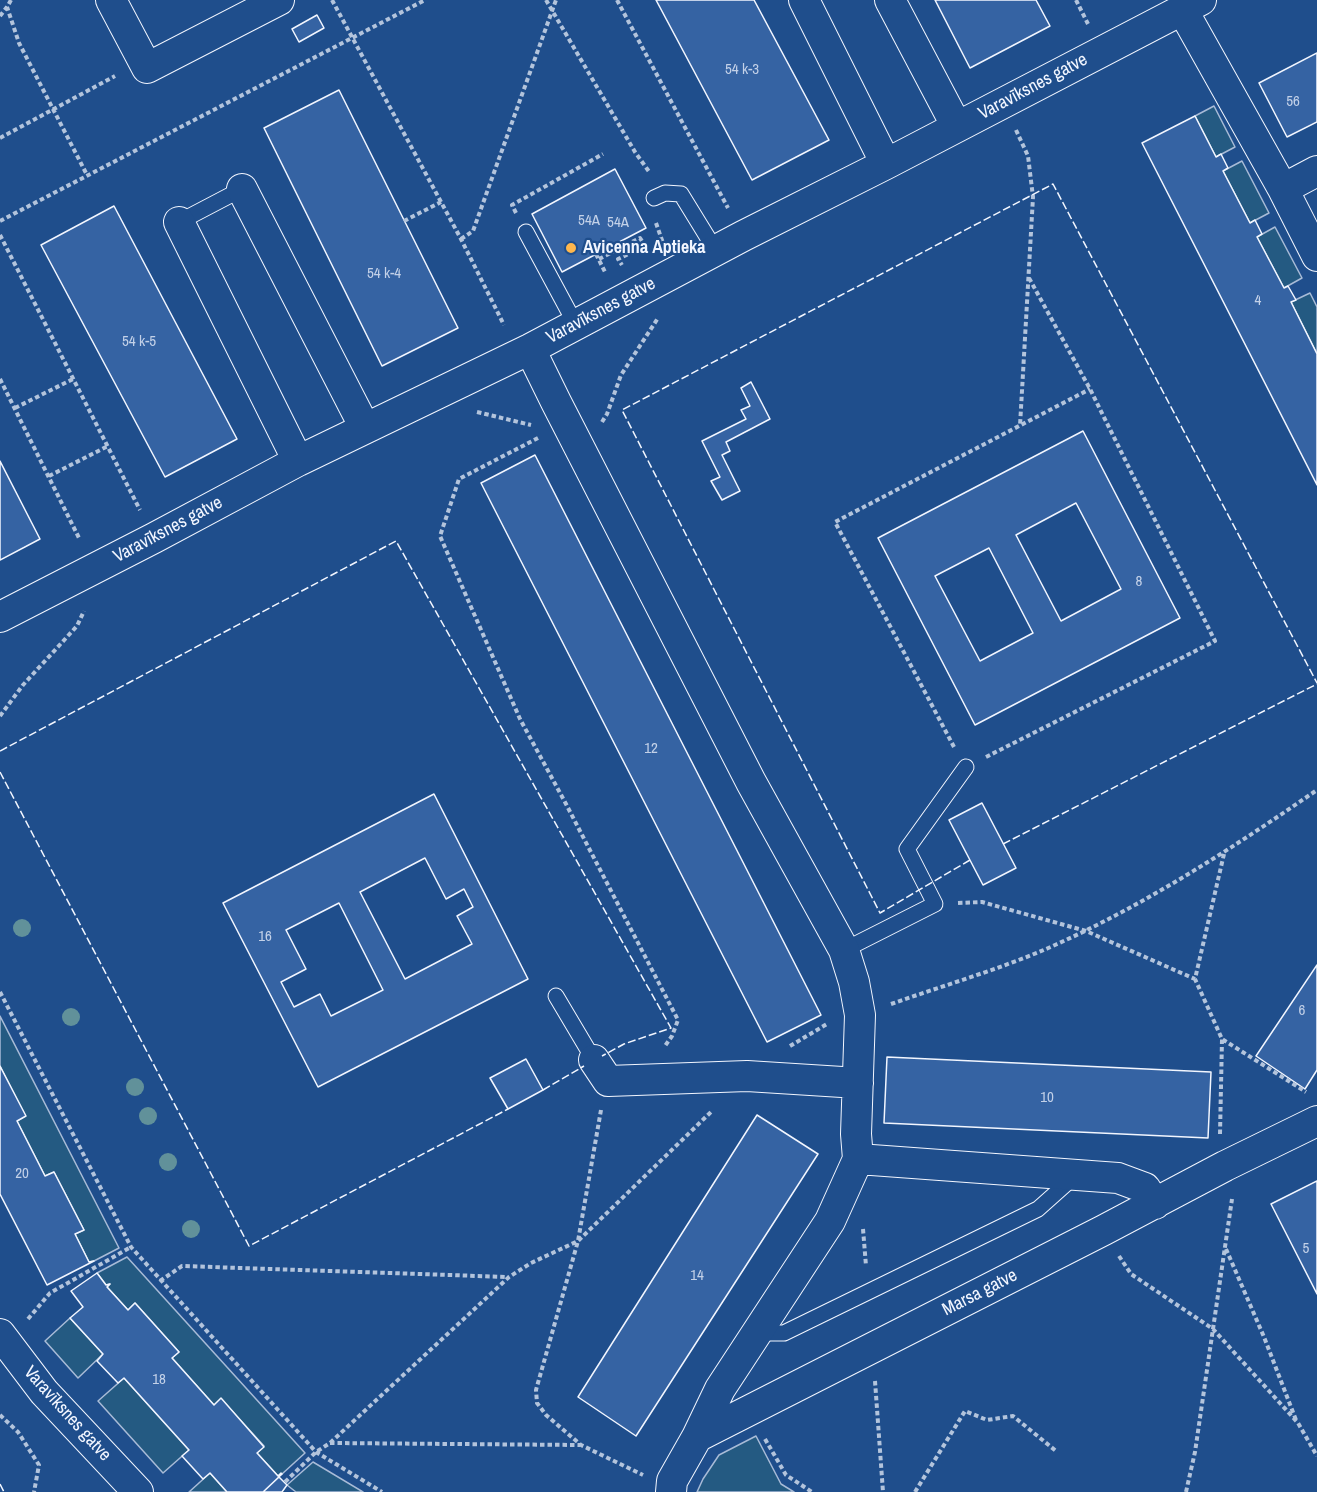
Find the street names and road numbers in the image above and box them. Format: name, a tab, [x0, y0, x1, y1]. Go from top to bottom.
street label: Varavīksnes gatve	[975, 49, 1091, 125]
street label: Varavīksnes gatve	[543, 273, 659, 349]
street label: Varavīksnes gatve	[110, 492, 226, 568]
street label: Marsa gatve	[939, 1265, 1021, 1321]
street label: Varavīksnes gatve	[19, 1362, 115, 1466]

